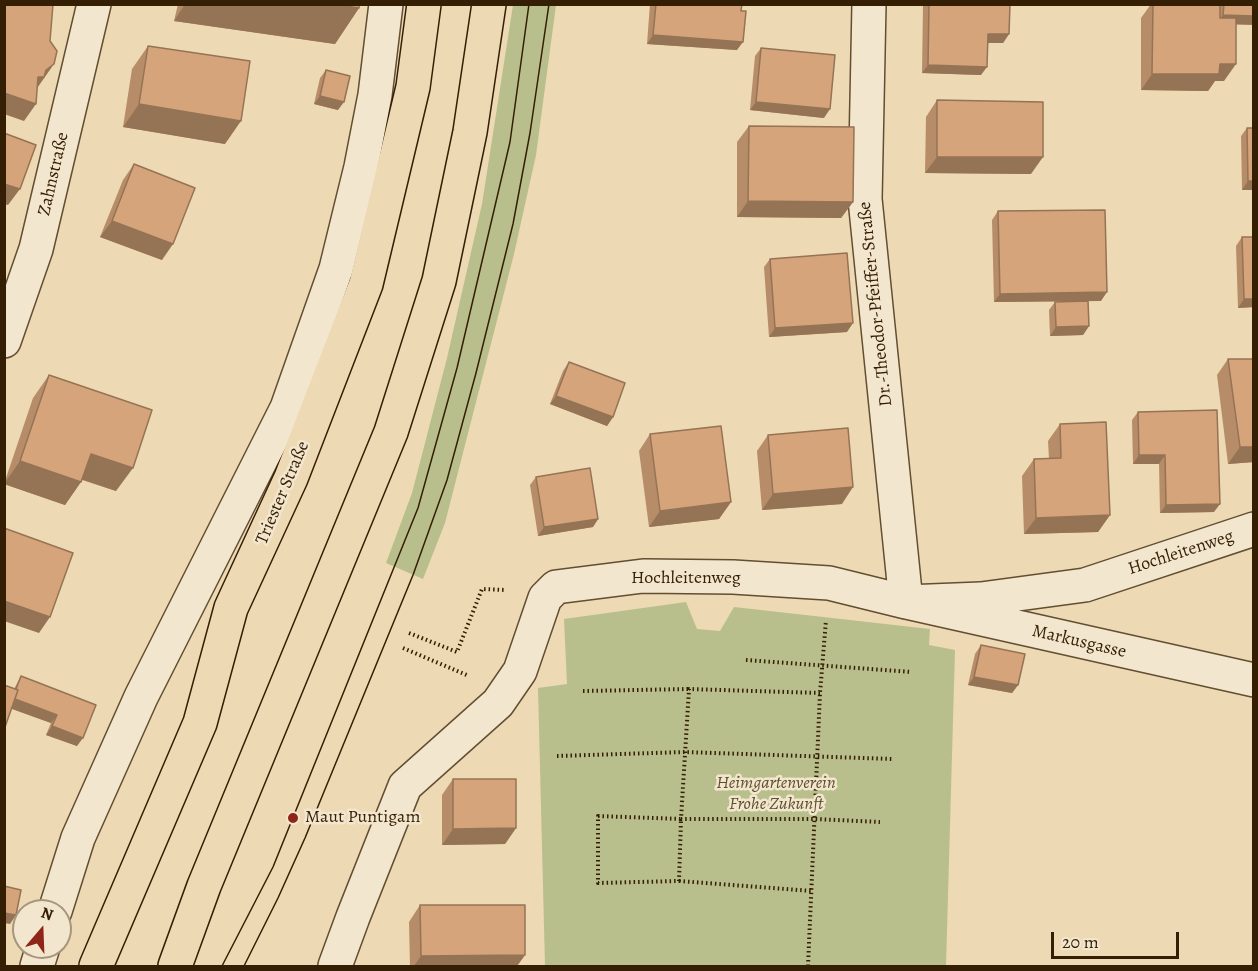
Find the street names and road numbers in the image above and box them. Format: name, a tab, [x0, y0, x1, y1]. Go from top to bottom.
street label: Zahnstraße	[34, 130, 74, 218]
street label: Dr.-Theodor-Pfeiffer-Straße	[854, 200, 898, 408]
street label: Triester Straße	[252, 438, 314, 548]
street label: Hochleitenweg	[1125, 526, 1237, 580]
street label: Hochleitenweg	[631, 568, 741, 590]
street label: Markusgasse	[1030, 621, 1128, 663]

